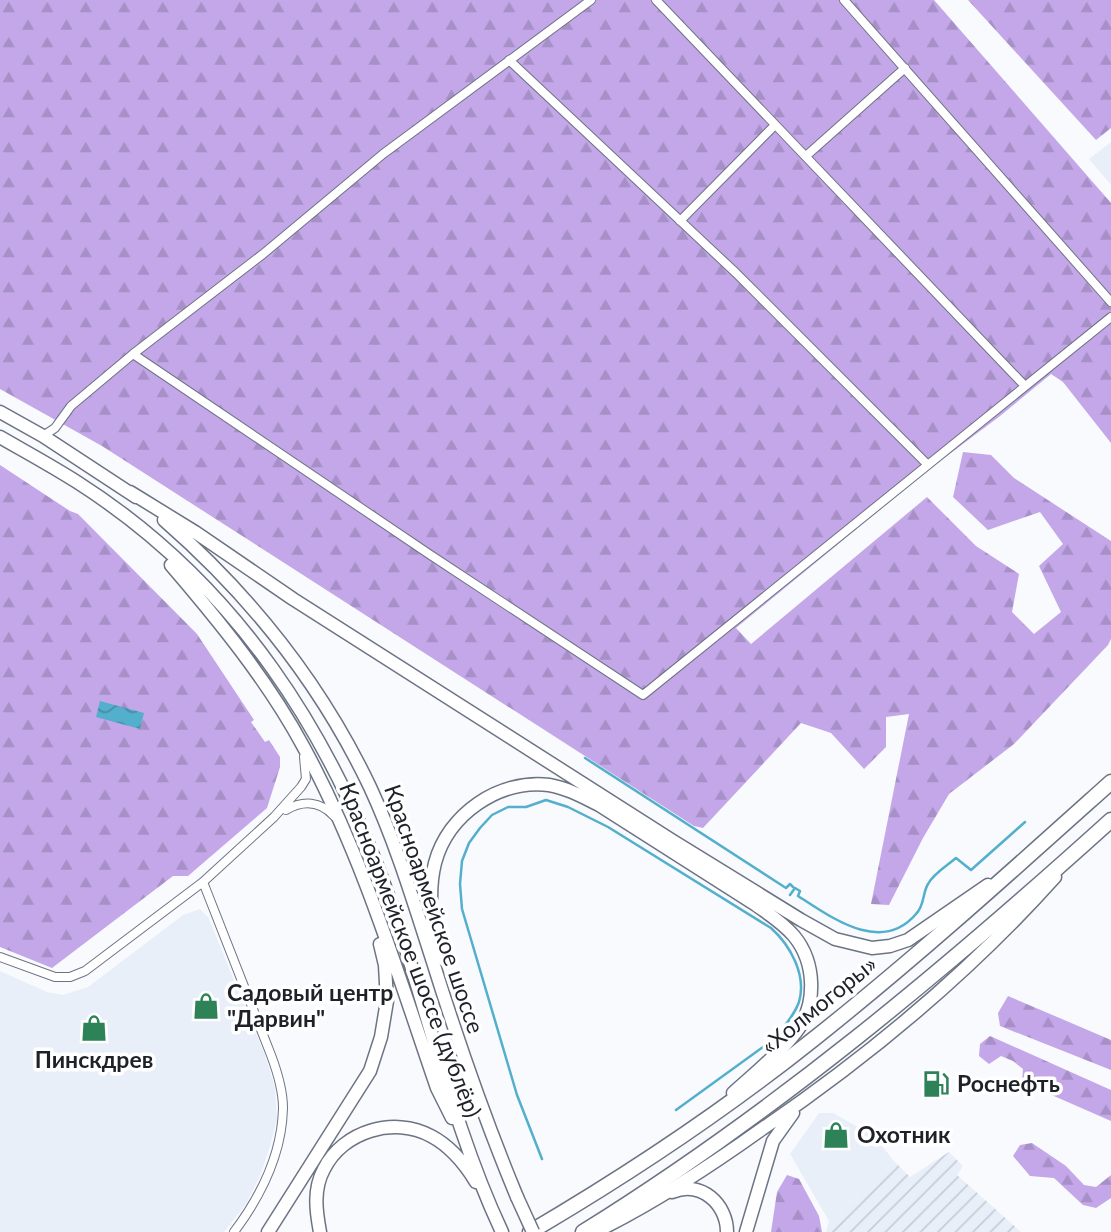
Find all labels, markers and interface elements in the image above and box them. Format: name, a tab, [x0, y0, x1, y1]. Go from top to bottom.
street label: Красноармейское шоссе (дублёр)	[334, 778, 488, 1121]
street label: Красноармейское шоссе	[379, 780, 491, 1037]
street label: «Холмогоры»	[755, 949, 882, 1059]
place label: Садовый центр "Дарвин"	[227, 978, 393, 1032]
shop icon: Садовый центр "Дарвин"	[191, 991, 221, 1021]
shop icon: Пинскдрев	[79, 1013, 109, 1043]
place label: Пинскдрев	[35, 1045, 153, 1073]
fuel station icon: Роснефть	[921, 1069, 951, 1099]
place label: Роснефть	[957, 1069, 1060, 1097]
shop icon: Охотник	[821, 1120, 851, 1150]
place label: Охотник	[857, 1120, 951, 1148]

